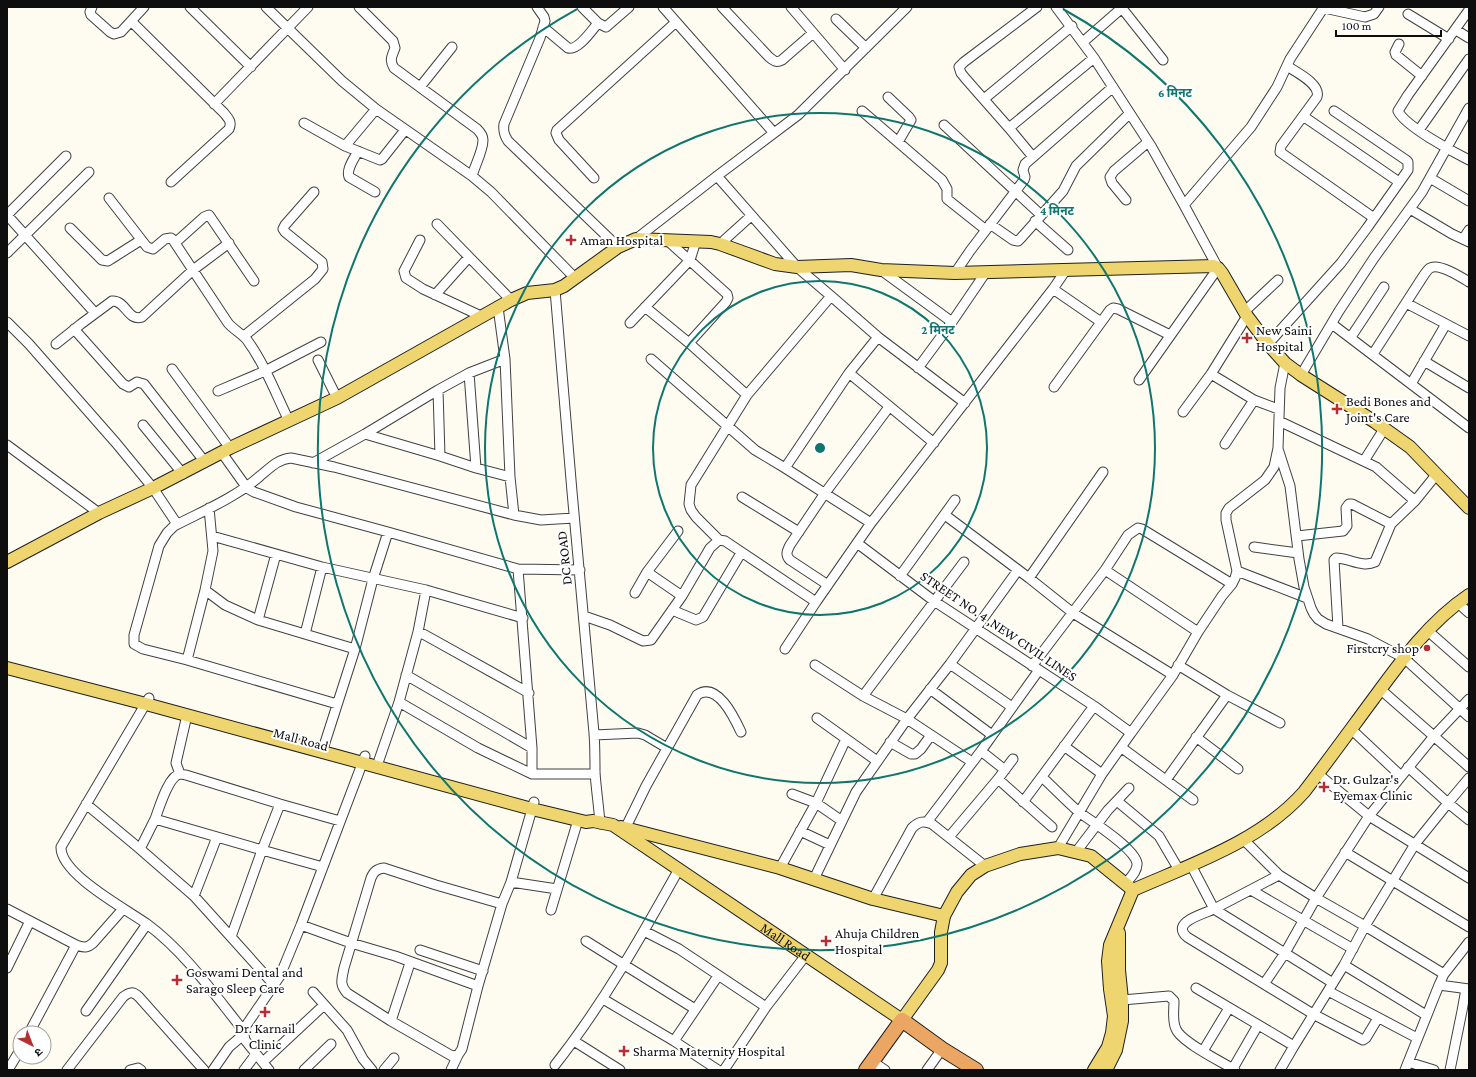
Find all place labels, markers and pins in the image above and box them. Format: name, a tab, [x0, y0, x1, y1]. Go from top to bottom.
place label: Aman Hospital	[580, 232, 664, 248]
marker: Aman Hospital	[565, 234, 577, 246]
place label: New Saini Hospital	[1256, 322, 1312, 354]
marker: New Saini Hospital	[1241, 332, 1253, 344]
place label: Bedi Bones and Joint's Care	[1344, 393, 1432, 425]
marker: Bedi Bones and Joint's Care	[1331, 403, 1343, 415]
centre of rings	[813, 441, 827, 455]
place label: Firstcry shop	[1346, 640, 1419, 656]
marker: Firstcry shop	[1422, 643, 1432, 653]
place label: Dr. Gulzar's Eyemax Clinic	[1333, 771, 1413, 803]
marker: Dr. Gulzar's Eyemax Clinic	[1318, 781, 1330, 793]
place label: Ahuja Children Hospital	[835, 925, 920, 957]
marker: Ahuja Children Hospital	[820, 935, 832, 947]
place label: Goswami Dental and Sarago Sleep Care	[186, 964, 304, 996]
marker: Goswami Dental and Sarago Sleep Care	[171, 974, 183, 986]
marker: Dr. Karnail Clinic	[259, 1006, 271, 1018]
place label: Dr. Karnail Clinic	[235, 1020, 296, 1052]
place label: Sharma Maternity Hospital	[633, 1043, 785, 1059]
marker: Sharma Maternity Hospital	[618, 1045, 630, 1057]

